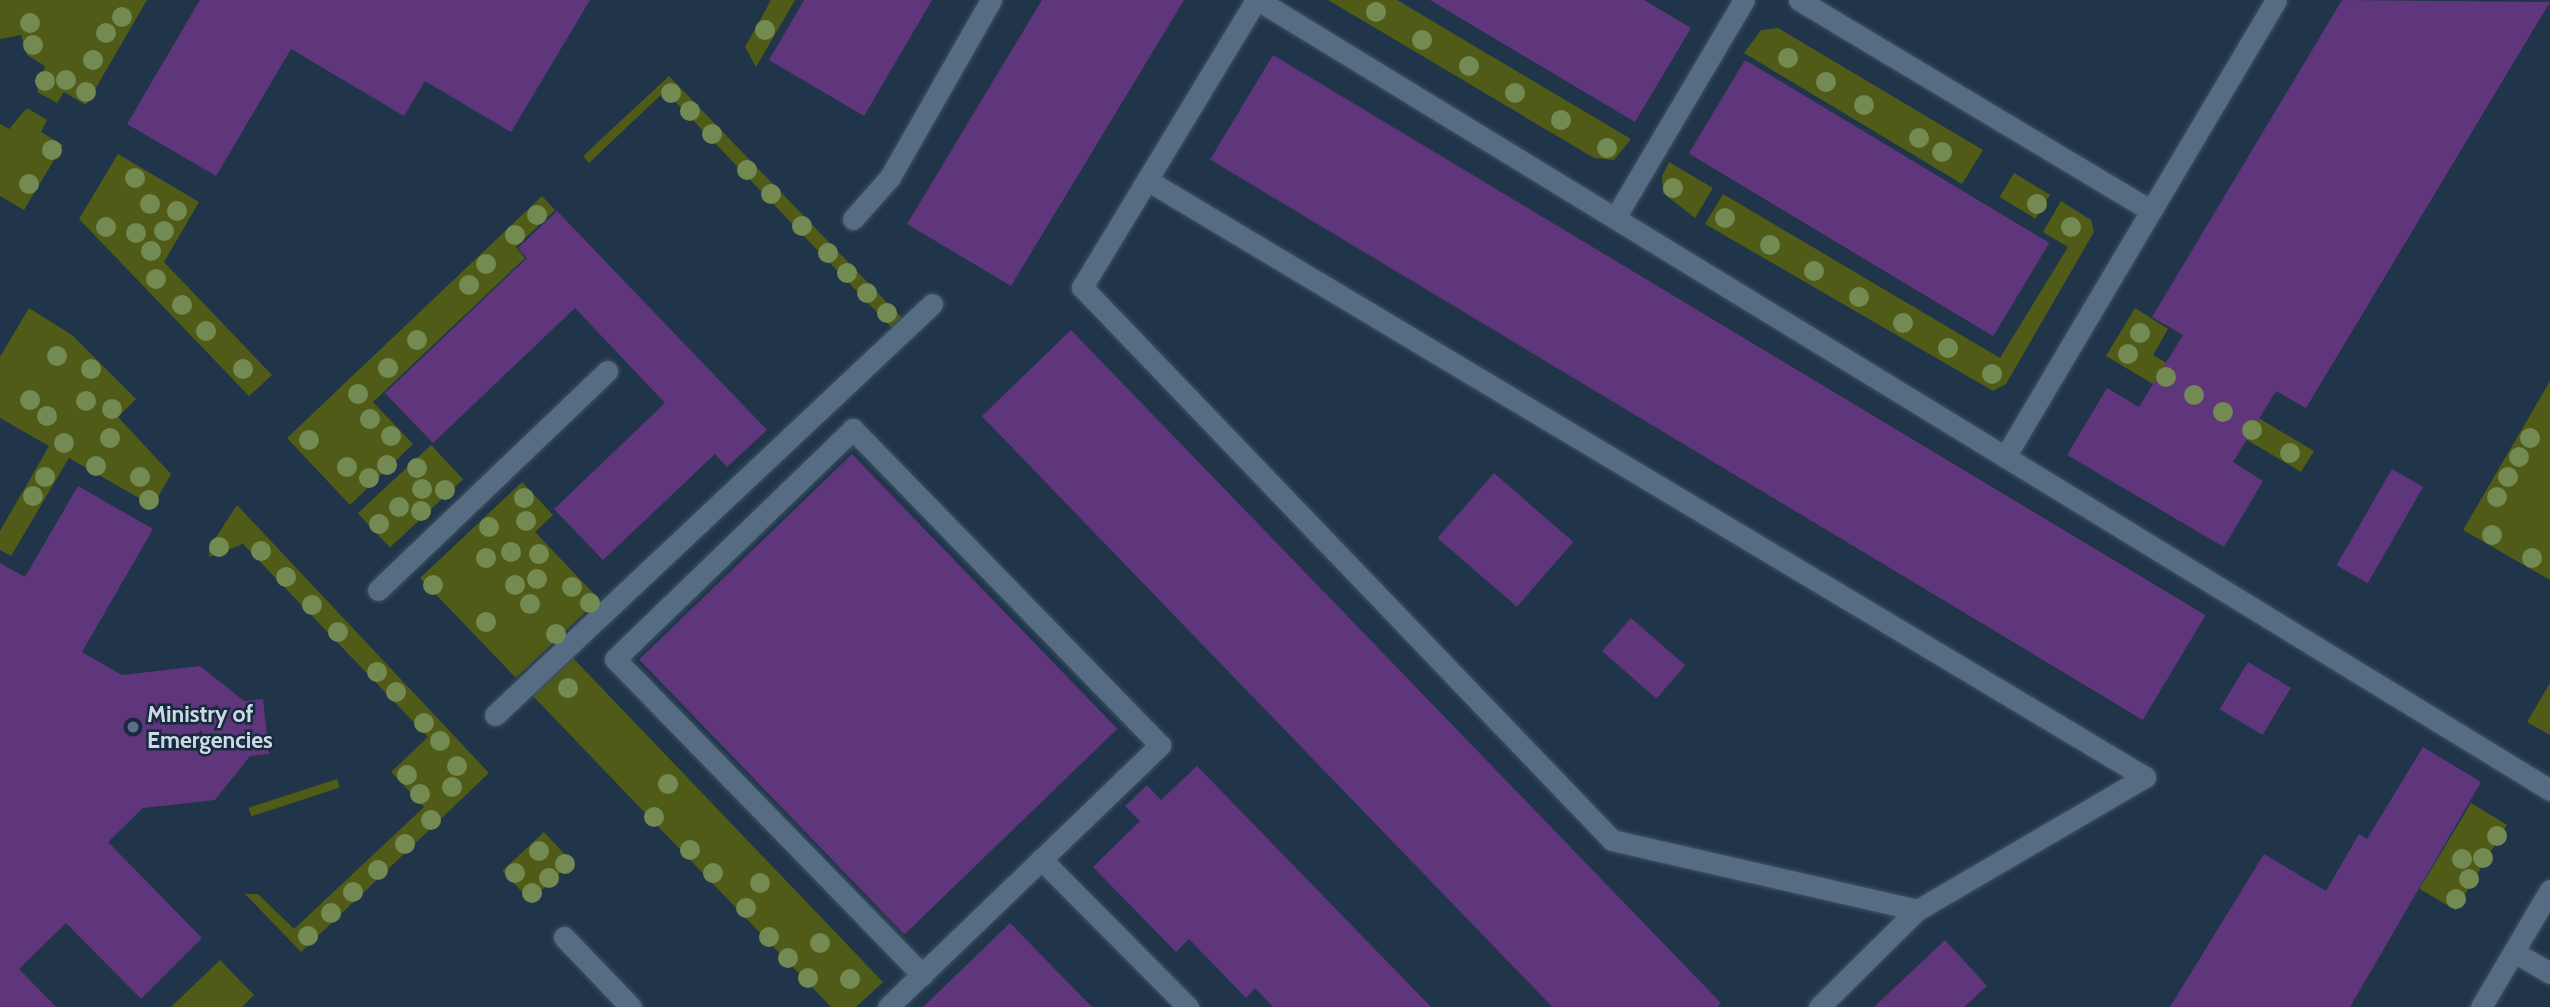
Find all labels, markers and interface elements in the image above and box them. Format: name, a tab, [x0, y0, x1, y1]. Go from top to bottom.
place label: Ministry of Emergencies	[147, 700, 273, 754]
marker: Ministry of Emergencies	[125, 719, 141, 735]

